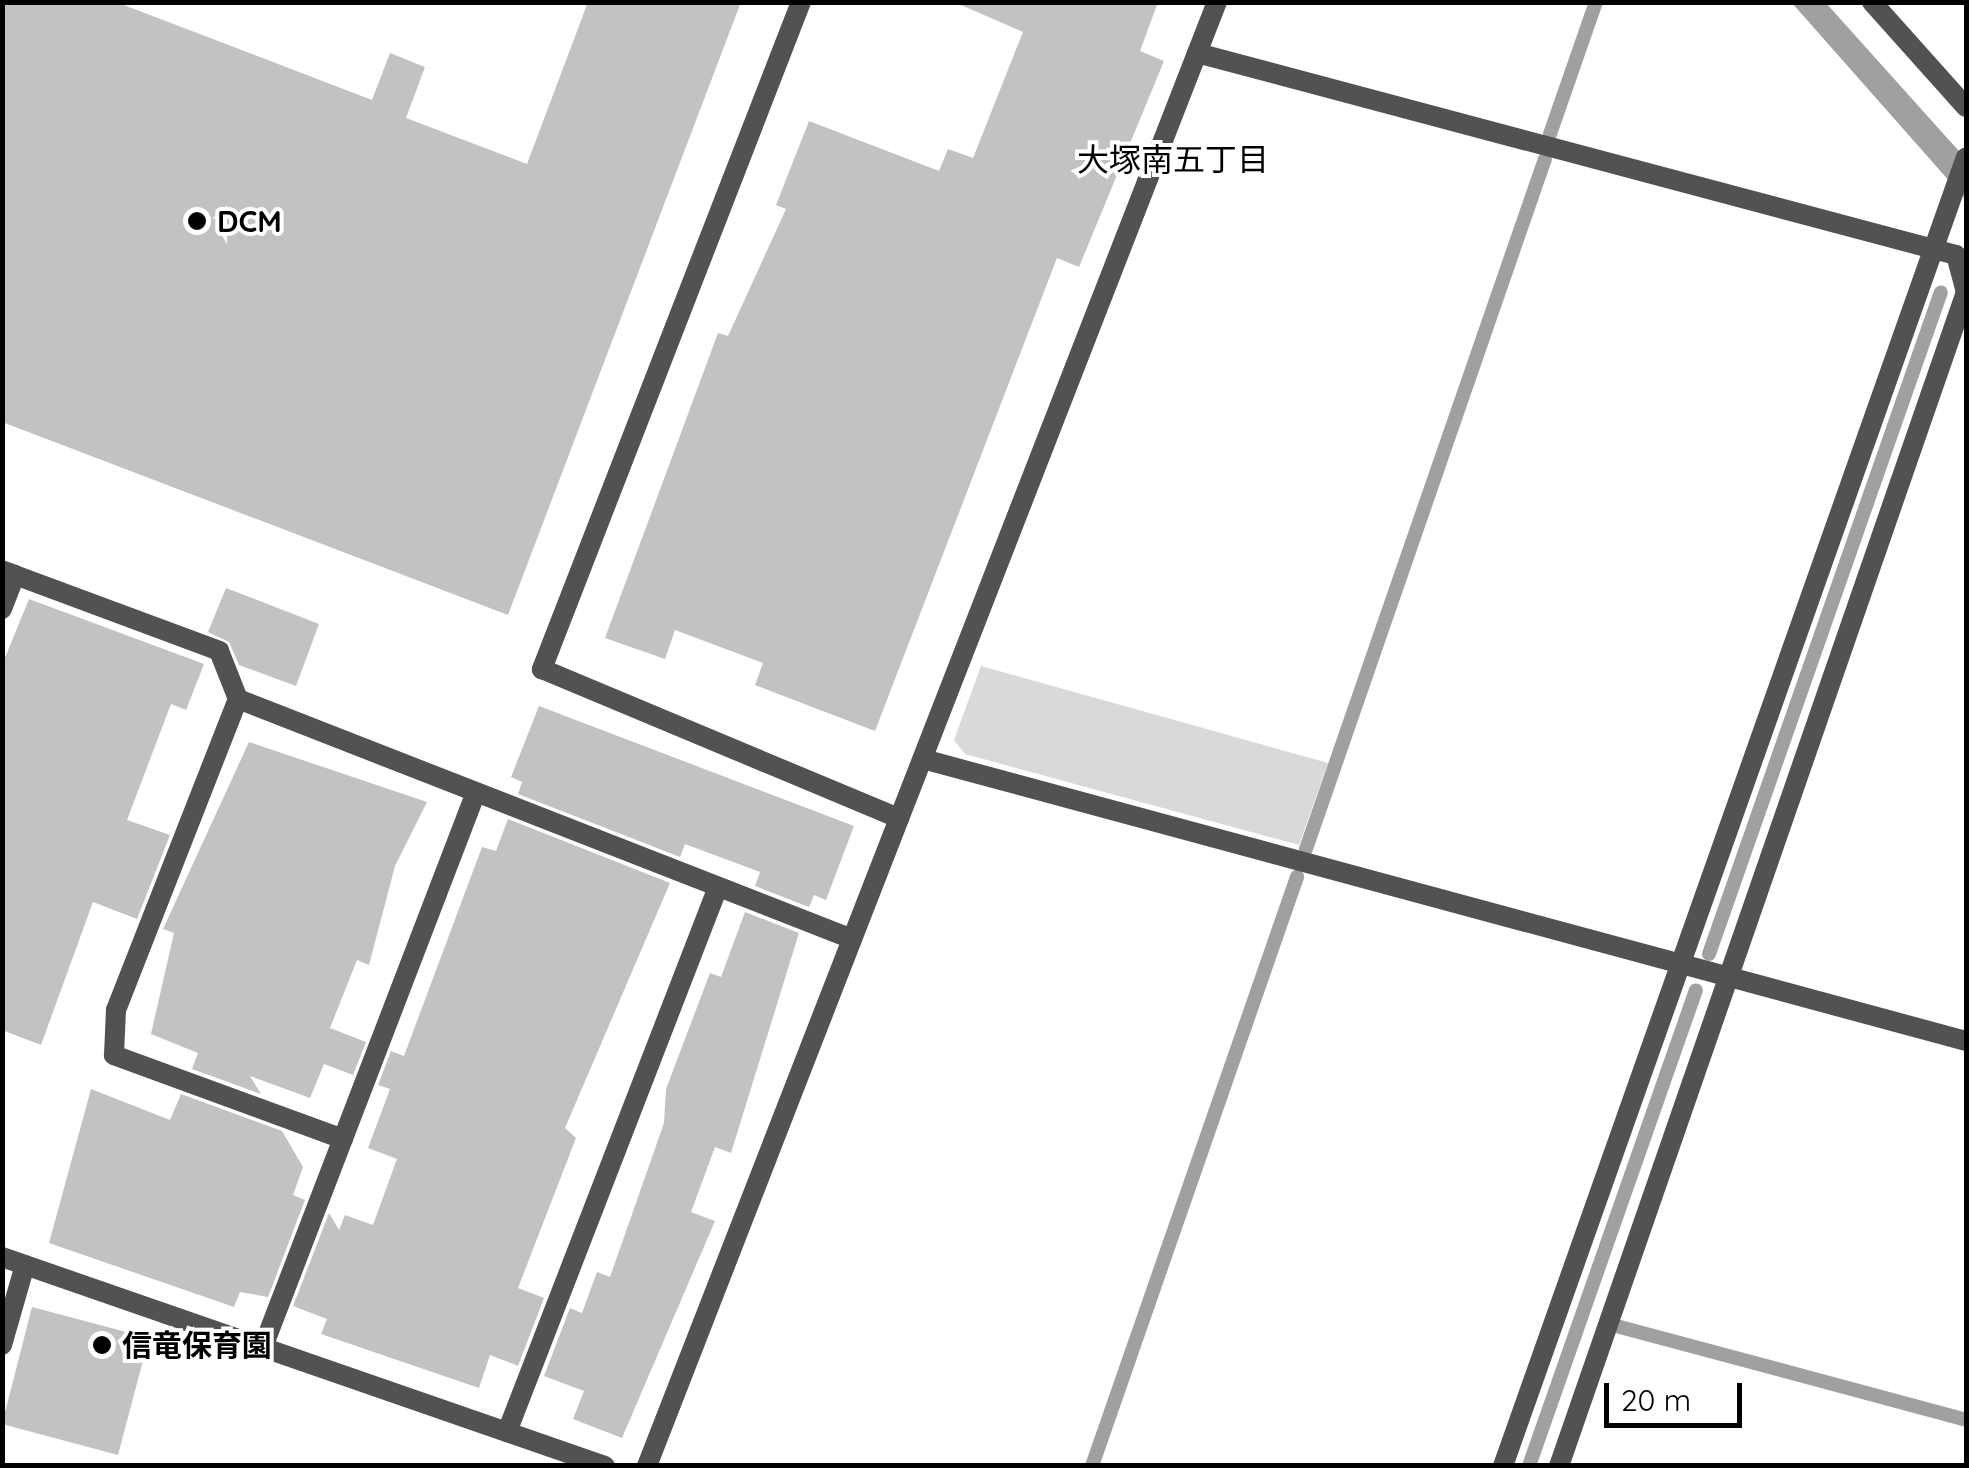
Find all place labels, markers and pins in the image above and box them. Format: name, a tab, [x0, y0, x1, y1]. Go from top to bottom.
place label: DCM	[217, 203, 282, 239]
marker: DCM	[186, 210, 208, 232]
place label: 信竜保育園	[122, 1327, 272, 1363]
marker: 信竜保育園	[91, 1334, 113, 1356]

